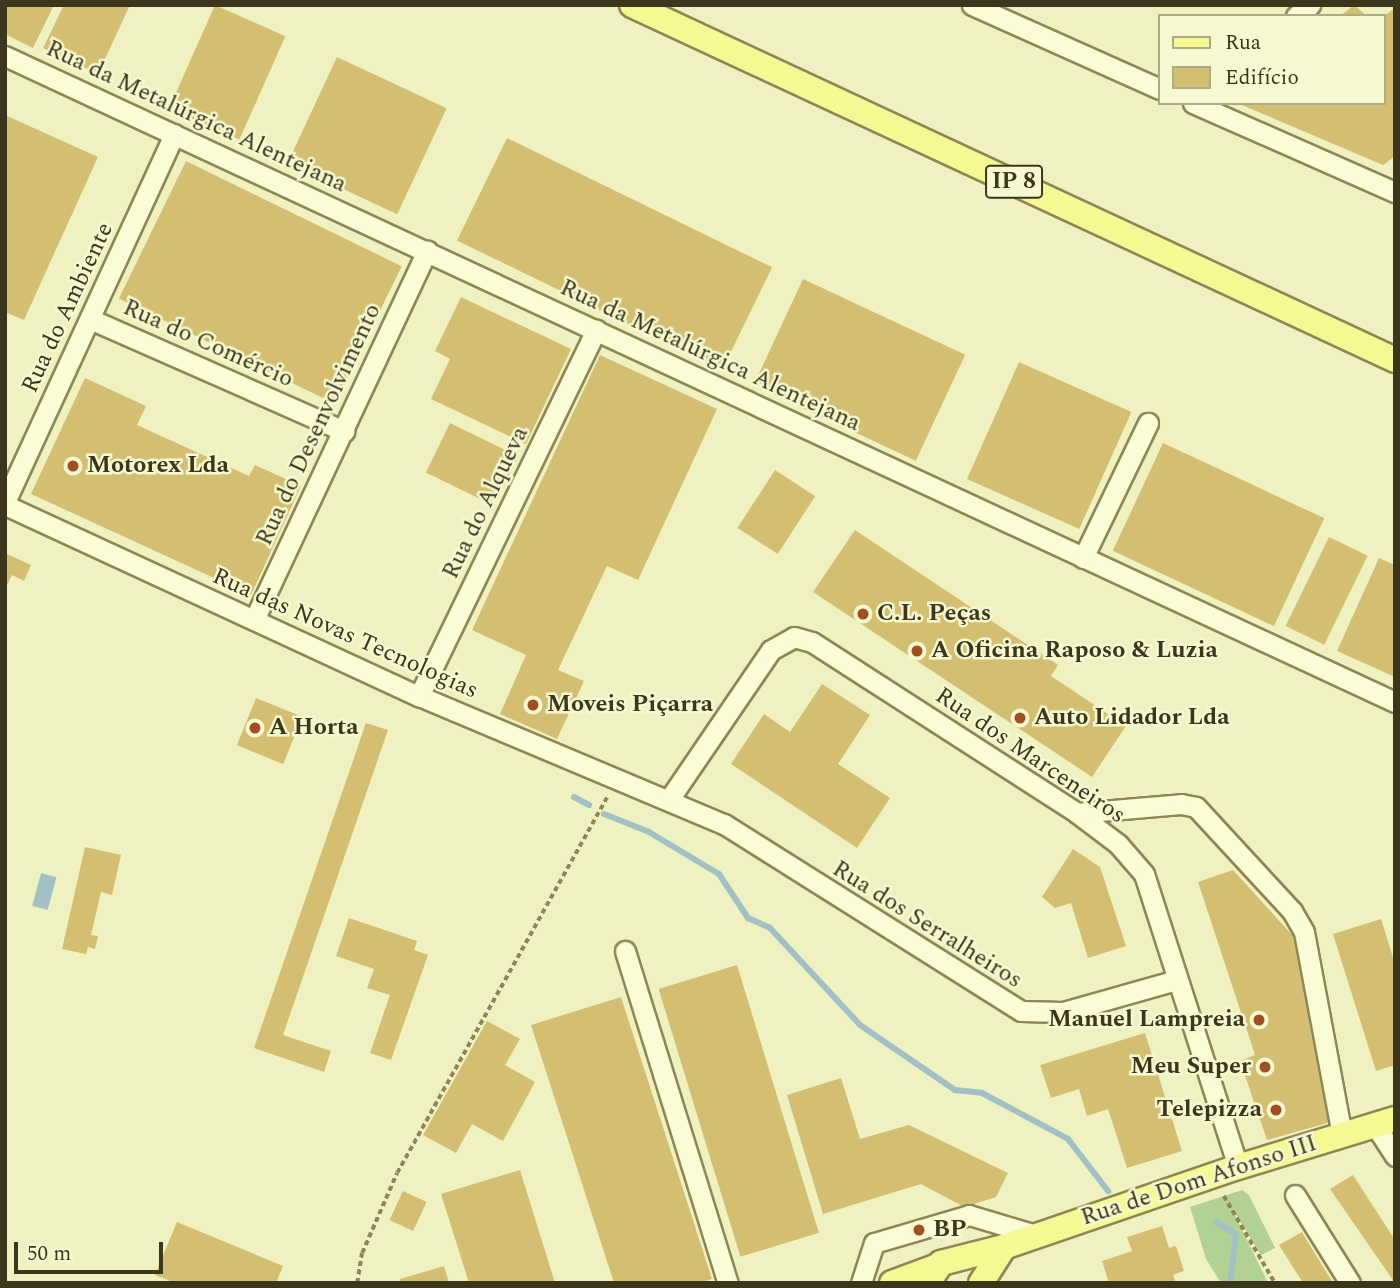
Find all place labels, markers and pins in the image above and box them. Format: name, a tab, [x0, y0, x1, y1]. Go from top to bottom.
place label: Motorex Lda	[87, 452, 229, 480]
marker: Motorex Lda	[65, 458, 81, 474]
place label: C.L. Peças	[877, 600, 991, 628]
marker: C.L. Peças	[855, 606, 871, 622]
place label: A Oficina Raposo & Luzia	[931, 637, 1218, 665]
marker: A Oficina Raposo & Luzia	[909, 643, 925, 659]
place label: Moveis Piçarra	[547, 691, 713, 719]
marker: Moveis Piçarra	[525, 697, 541, 713]
place label: Auto Lidador Lda	[1034, 704, 1230, 732]
marker: Auto Lidador Lda	[1012, 710, 1028, 726]
place label: A Horta	[269, 714, 359, 742]
marker: A Horta	[247, 720, 263, 736]
place label: Manuel Lampreia	[1048, 1006, 1245, 1034]
marker: Manuel Lampreia	[1251, 1012, 1267, 1028]
place label: Meu Super	[1131, 1053, 1251, 1081]
marker: Meu Super	[1257, 1059, 1273, 1075]
place label: Telepizza	[1156, 1096, 1262, 1124]
marker: Telepizza	[1268, 1102, 1284, 1118]
place label: BP	[933, 1216, 966, 1244]
marker: BP	[911, 1222, 927, 1238]

